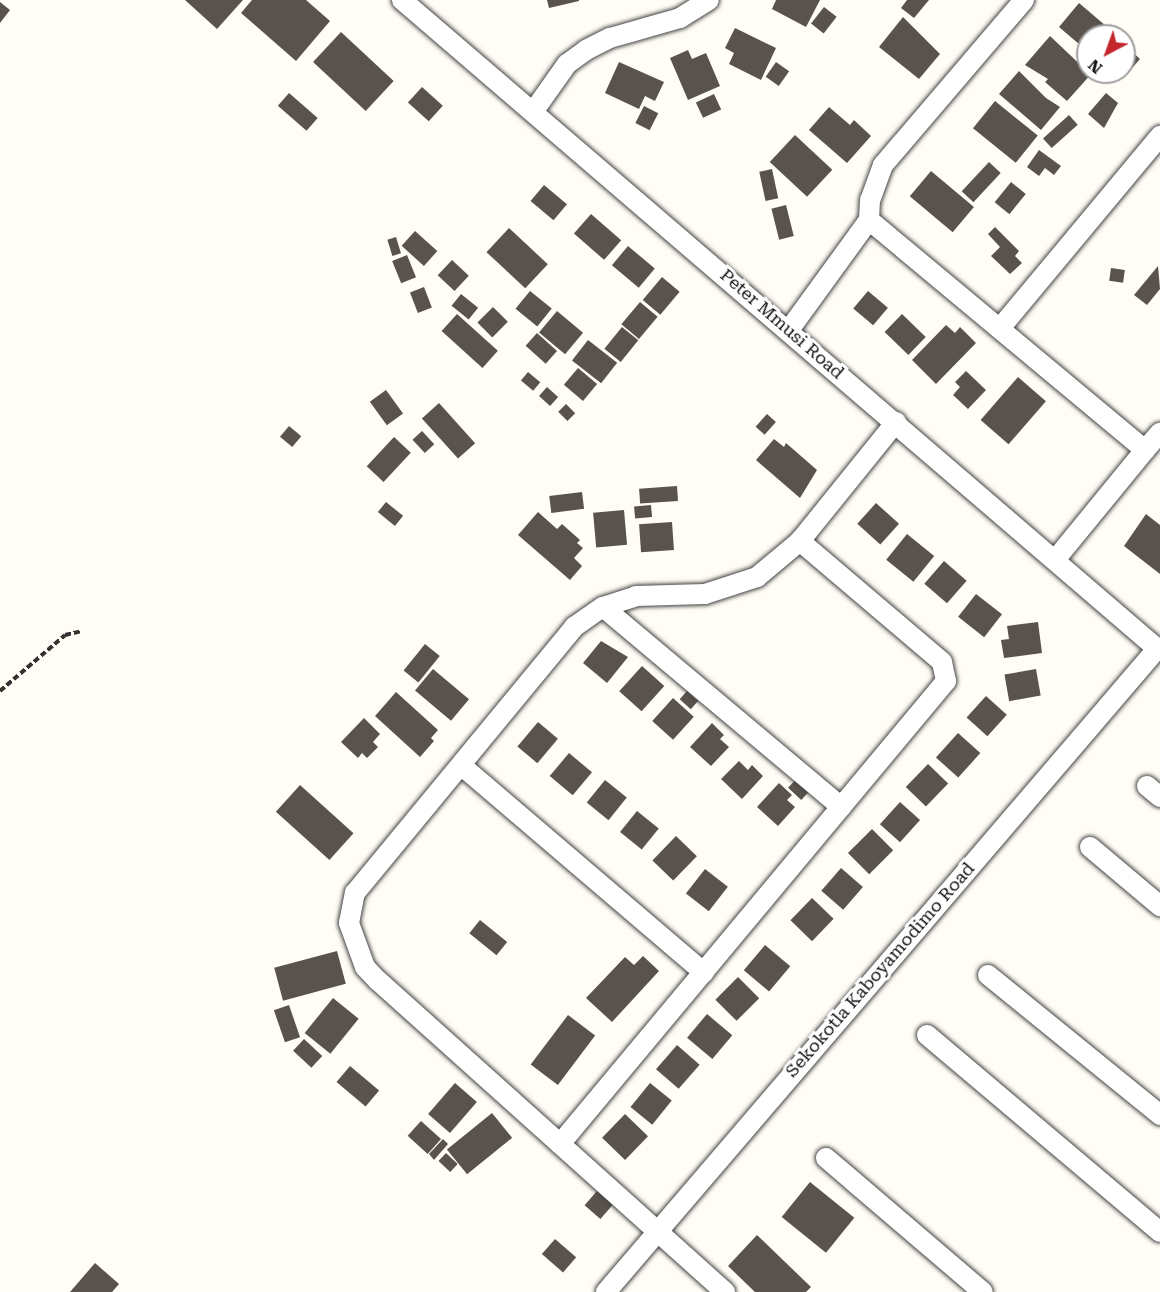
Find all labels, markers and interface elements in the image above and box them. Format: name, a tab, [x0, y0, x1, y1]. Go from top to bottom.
north arrow	[1076, 24, 1136, 84]
text: N	[1084, 55, 1106, 78]
street label: Peter Mmusi Road	[716, 264, 848, 384]
street label: Sekokotla Kaboyamodimo Road	[781, 858, 979, 1082]

